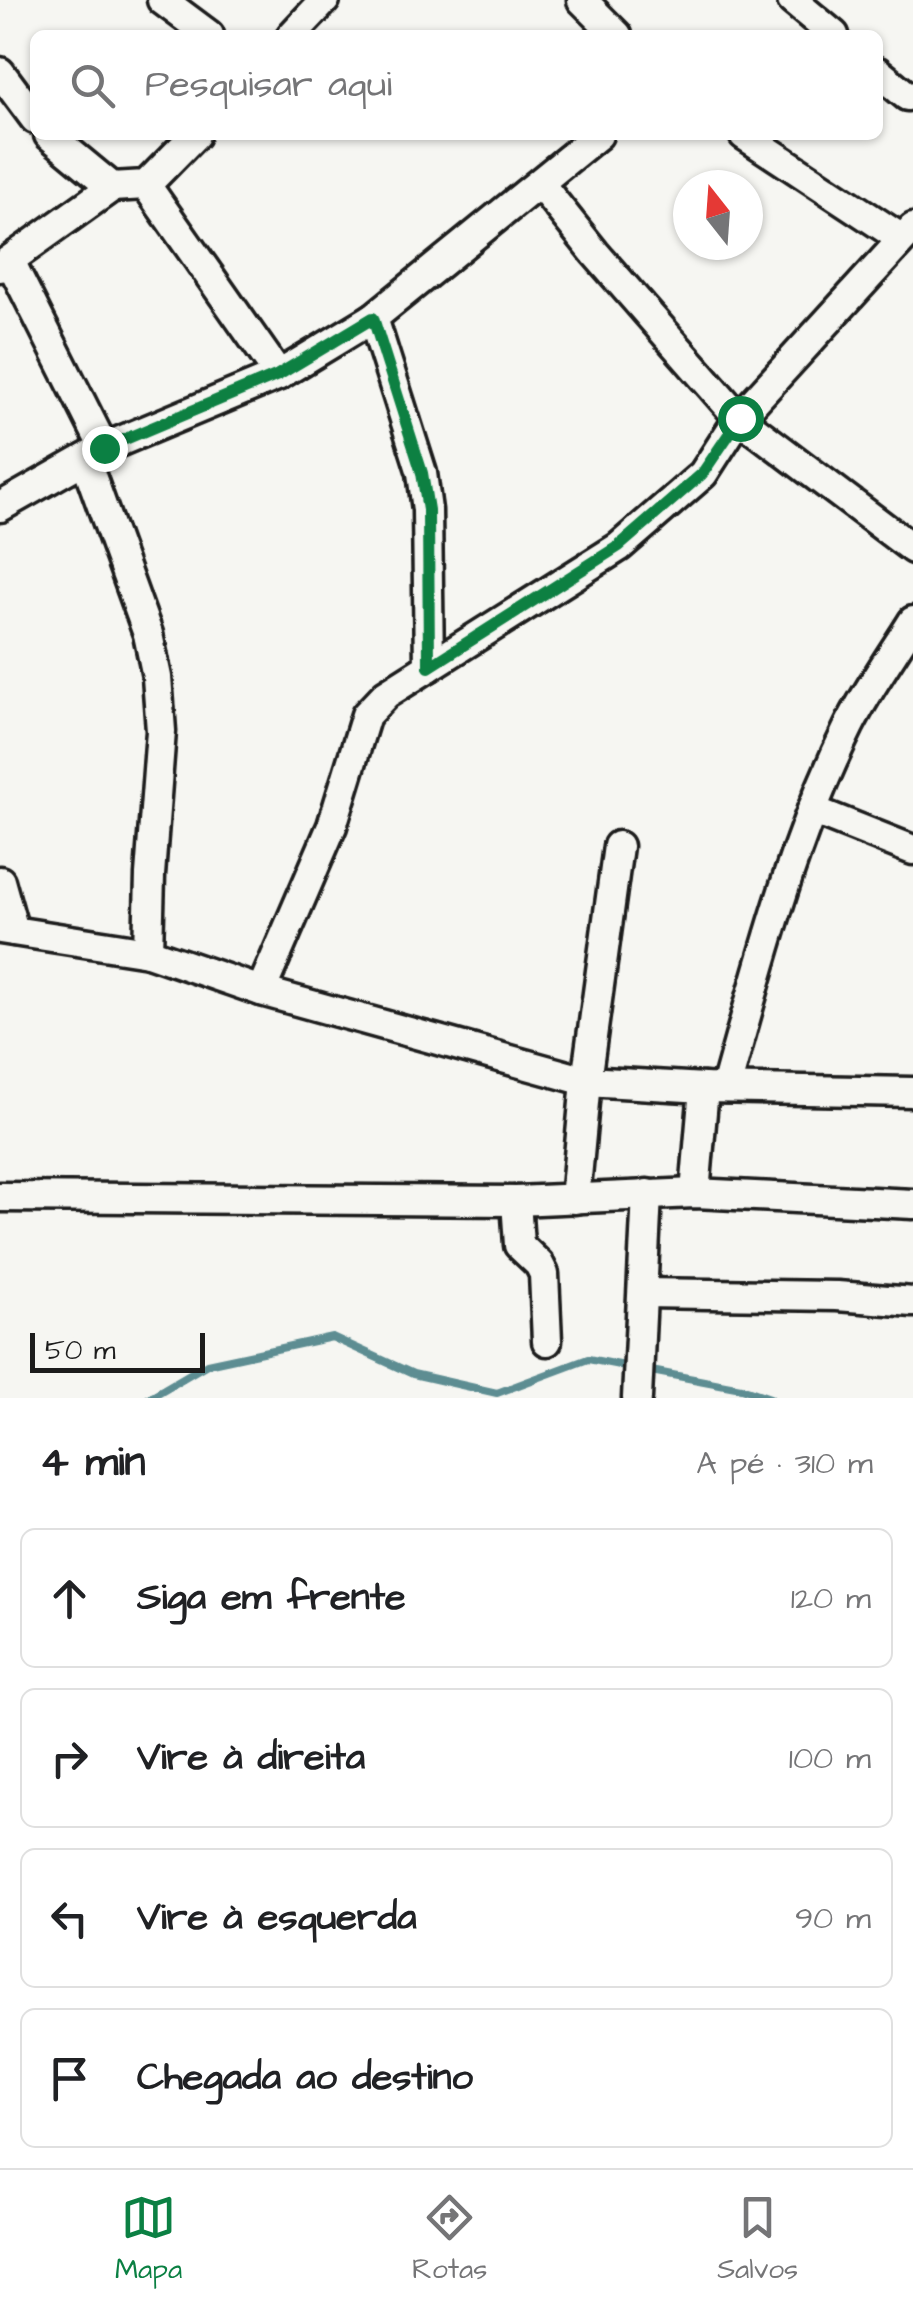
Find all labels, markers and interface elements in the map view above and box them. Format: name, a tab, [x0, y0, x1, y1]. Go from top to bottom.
search box	[30, 30, 883, 140]
icon: search	[65, 58, 120, 113]
text: Pesquisar aqui	[145, 59, 392, 111]
north arrow	[673, 170, 763, 260]
route start	[718, 396, 764, 442]
route end	[82, 426, 128, 472]
scale bar	[30, 1328, 205, 1372]
text: 50 m	[45, 1331, 116, 1370]
text: 4 min	[40, 1434, 145, 1492]
text: A pé · 310 m	[696, 1441, 873, 1486]
icon: ahead	[42, 1571, 97, 1626]
text: Siga em frente	[137, 1572, 406, 1624]
text: 120 m	[791, 1576, 871, 1621]
icon: right	[42, 1731, 97, 1786]
text: Vire à direita	[137, 1732, 365, 1784]
text: 100 m	[789, 1736, 871, 1781]
icon: left	[42, 1891, 97, 1946]
text: Vire à esquerda	[137, 1892, 417, 1944]
text: 90 m	[795, 1896, 871, 1941]
icon: arrive	[42, 2051, 97, 2106]
text: Chegada ao destino	[137, 2052, 473, 2104]
tab: Mapa	[115, 2190, 182, 2289]
tab: Rotas	[412, 2190, 487, 2289]
tab: Salvos	[717, 2190, 798, 2289]

